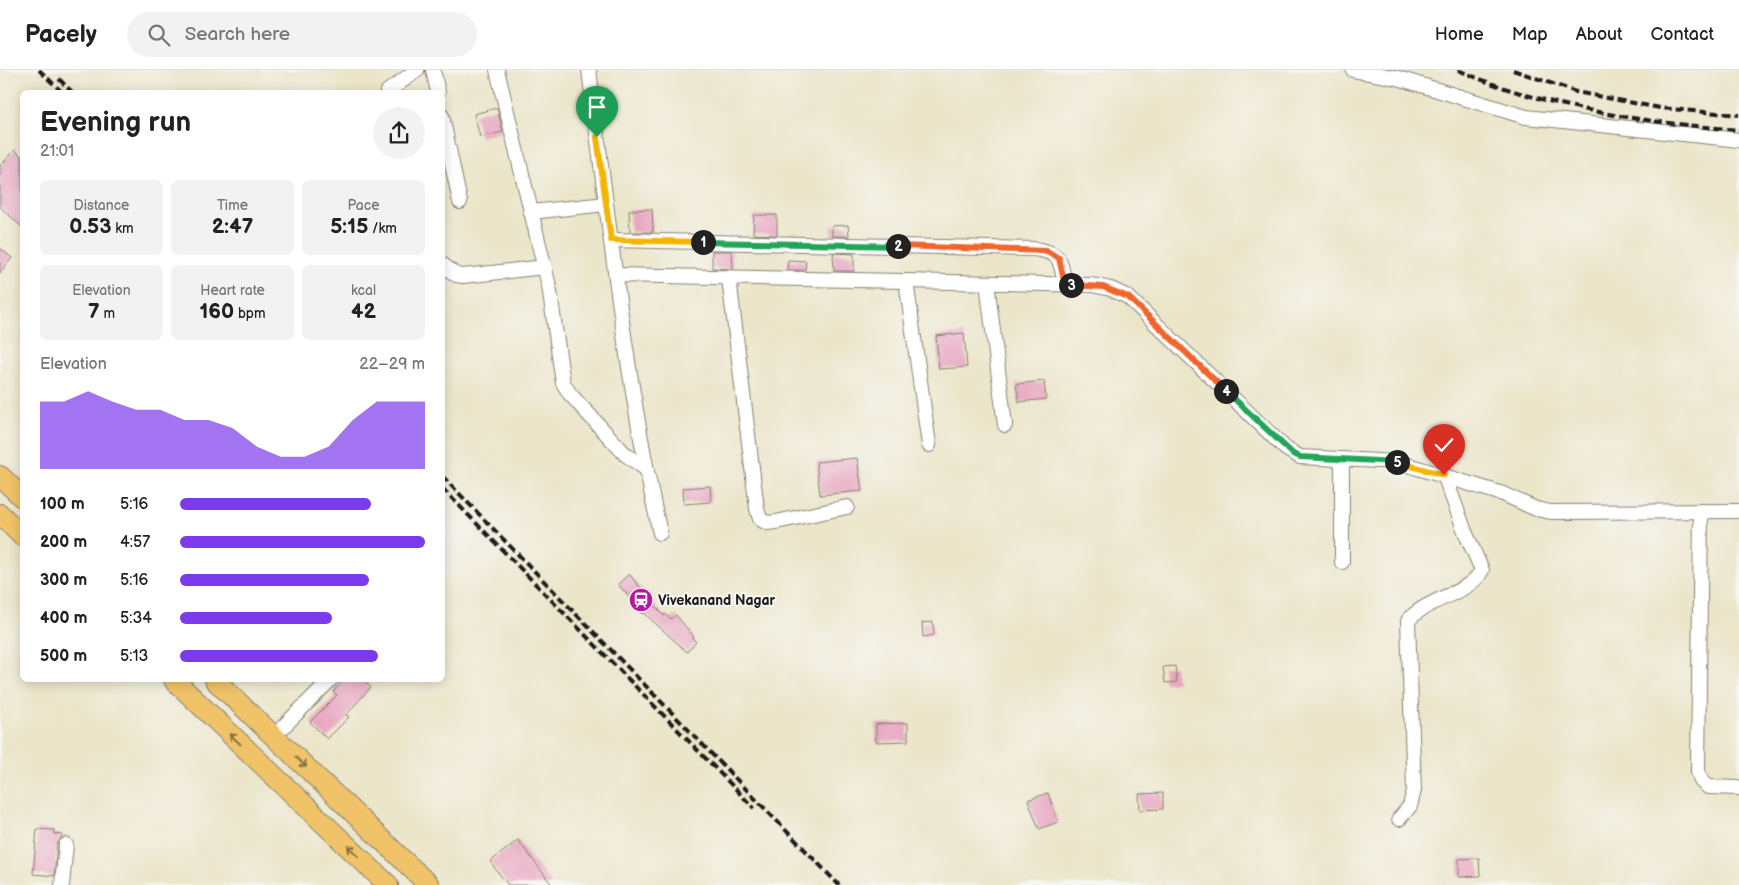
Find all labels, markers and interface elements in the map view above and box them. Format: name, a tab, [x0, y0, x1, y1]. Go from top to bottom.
search box	[127, 12, 477, 57]
text: Pacely	[25, 20, 97, 49]
icon: search	[145, 21, 173, 49]
text: Search here	[185, 23, 290, 46]
text: Home	[1435, 24, 1484, 45]
text: Map	[1512, 24, 1548, 45]
text: About	[1576, 24, 1623, 45]
text: Contact	[1651, 24, 1714, 45]
pin	[576, 86, 618, 137]
icon: arrive	[583, 93, 611, 121]
text: Evening run	[40, 106, 191, 139]
button: share	[373, 107, 425, 159]
text: 21:01	[40, 142, 74, 161]
text: Distance	[74, 197, 129, 214]
text: Time	[217, 197, 248, 214]
text: Pace	[348, 197, 379, 214]
text: 0.53	[69, 214, 111, 239]
text: 2:47	[212, 214, 253, 239]
text: 5:15	[330, 214, 368, 239]
text: km	[111, 220, 134, 237]
text: /km	[368, 220, 397, 237]
pin: 1	[690, 230, 716, 254]
text: 1	[701, 234, 706, 251]
pin: 2	[886, 234, 910, 258]
text: 2	[894, 238, 903, 255]
pin: 3	[1058, 272, 1084, 298]
text: 3	[1067, 277, 1076, 294]
text: Elevation	[72, 282, 131, 299]
text: Heart rate	[200, 282, 265, 299]
text: kcal	[351, 282, 376, 299]
text: 7	[88, 299, 100, 324]
text: 160	[199, 299, 234, 324]
text: 42	[351, 299, 376, 324]
text: m	[100, 305, 115, 322]
text: bpm	[234, 305, 266, 322]
text: Elevation	[40, 355, 107, 374]
text: 22–29 m	[359, 355, 425, 374]
pin: 4	[1214, 378, 1238, 404]
text: 4	[1222, 383, 1231, 400]
pin	[1423, 424, 1465, 475]
icon: check	[1430, 431, 1458, 459]
pin: 5	[1384, 450, 1410, 474]
text: 5	[1393, 454, 1402, 471]
text: 100 m	[40, 495, 85, 514]
text: 5:16	[120, 495, 148, 514]
text: 200 m	[40, 533, 87, 552]
text: 4:57	[120, 533, 150, 552]
text: 300 m	[40, 571, 87, 590]
text: 5:16	[120, 571, 148, 590]
station icon: Vivekanand Nagar	[628, 587, 654, 613]
place label: Vivekanand Nagar	[658, 592, 776, 609]
text: 400 m	[40, 609, 87, 628]
text: 5:34	[120, 609, 152, 628]
text: 500 m	[40, 647, 87, 666]
text: 5:13	[120, 647, 148, 666]
one-way arrow	[229, 733, 242, 745]
one-way arrow	[294, 756, 307, 768]
one-way arrow	[347, 845, 359, 857]

